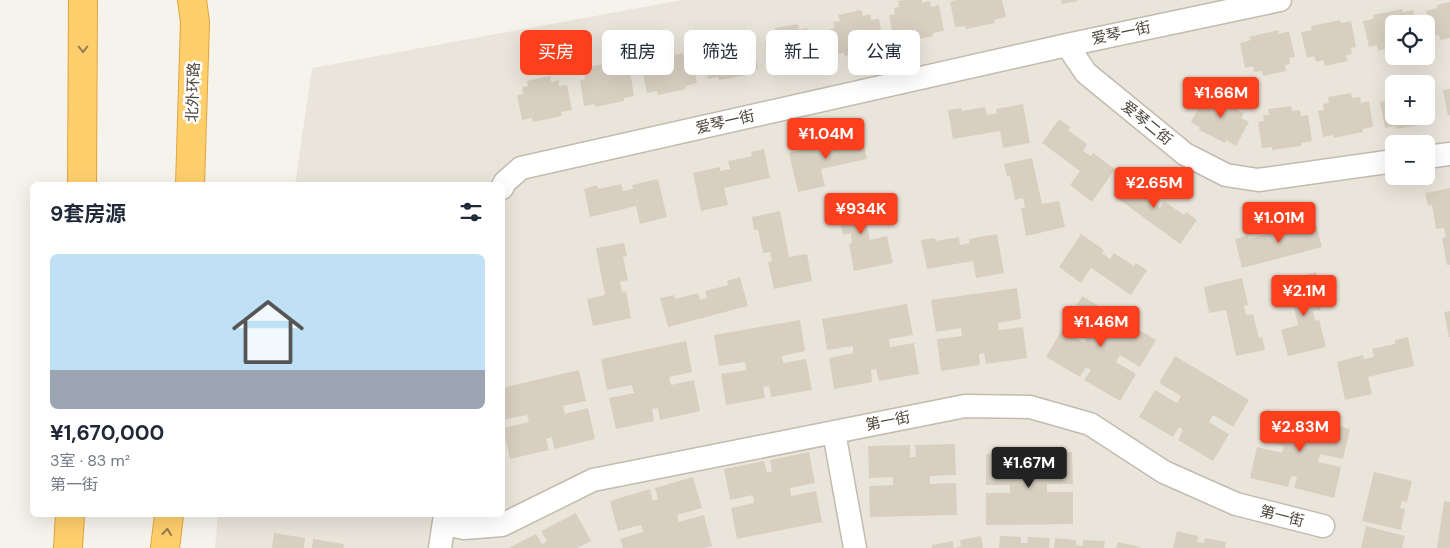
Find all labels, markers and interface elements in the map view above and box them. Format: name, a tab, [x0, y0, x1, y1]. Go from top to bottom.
map controls	[1385, 15, 1435, 185]
button: locate	[1385, 15, 1435, 65]
street label: 爱琴一街	[1090, 17, 1152, 49]
chip: 买房	[520, 30, 592, 75]
chip: 租房	[602, 30, 674, 75]
chip: 筛选	[684, 30, 756, 75]
chip: 新上	[766, 30, 838, 75]
chip: 公寓	[848, 30, 920, 75]
one-way arrow	[78, 45, 88, 53]
street label: 北外环路	[182, 62, 204, 122]
button: +	[1385, 75, 1435, 125]
pin: ¥1.66M	[1180, 76, 1262, 119]
text: ¥1.66M	[1194, 82, 1248, 103]
street label: 爱琴二街	[1117, 96, 1177, 150]
street label: 爱琴一街	[694, 106, 756, 138]
pin: ¥1.04M	[785, 118, 867, 160]
text: ¥1.04M	[798, 123, 854, 144]
button: −	[1385, 135, 1435, 185]
pin: ¥2.65M	[1113, 166, 1195, 209]
text: ¥2.65M	[1125, 172, 1183, 193]
pin: ¥934K	[826, 192, 896, 235]
icon: filters	[457, 198, 485, 226]
text: ¥934K	[836, 198, 886, 219]
text: 9套房源	[50, 200, 126, 228]
pin: ¥1.01M	[1238, 202, 1320, 244]
text: ¥1.01M	[1254, 207, 1304, 228]
pin: ¥2.1M	[1269, 274, 1339, 317]
text: ¥2.1M	[1282, 280, 1326, 301]
icon: home	[223, 287, 313, 377]
pin: ¥1.46M	[1060, 306, 1142, 348]
text: ¥1.46M	[1074, 311, 1128, 332]
street label: 第一街	[864, 407, 912, 435]
pin: ¥2.83M	[1259, 410, 1341, 453]
text: ¥2.83M	[1271, 416, 1329, 437]
text: ¥1,670,000	[50, 419, 164, 447]
pin: ¥1.67M	[988, 446, 1070, 489]
text: 3室 · 83 m²	[50, 450, 130, 471]
text: ¥1.67M	[1003, 452, 1055, 473]
text: 第一街	[50, 474, 98, 495]
street label: 第一街	[1258, 501, 1306, 531]
one-way arrow	[161, 527, 172, 535]

